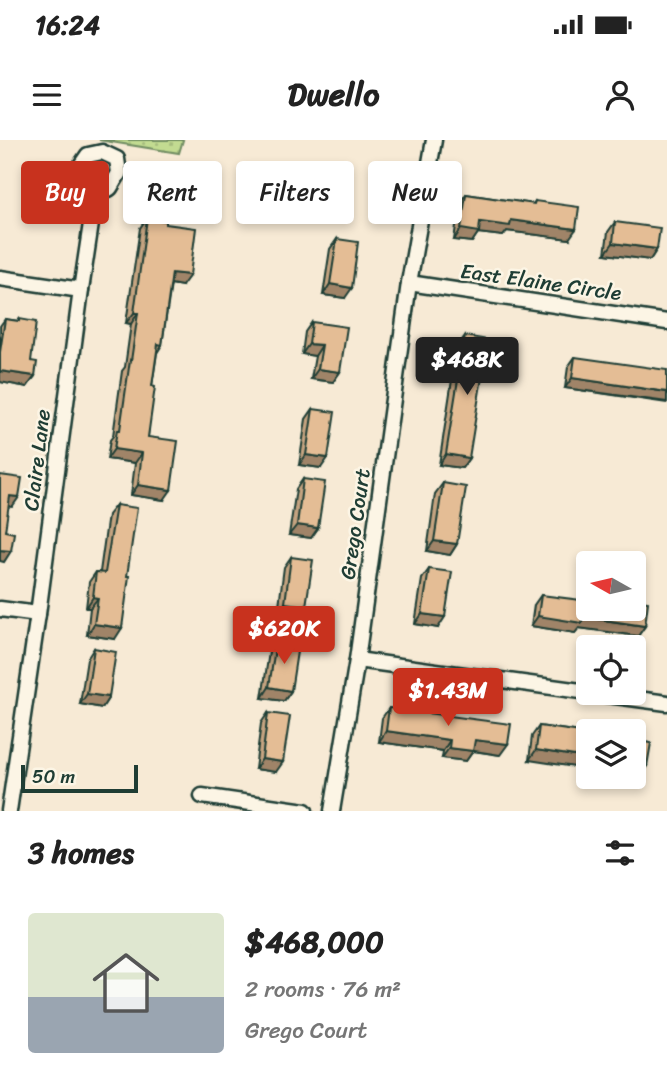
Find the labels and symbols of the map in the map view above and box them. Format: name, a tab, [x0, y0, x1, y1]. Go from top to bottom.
street label: East Elaine Circle	[458, 252, 624, 312]
pin: $468K	[418, 338, 516, 397]
street label: Claire Lane	[12, 407, 62, 513]
street label: Grego Court	[328, 466, 382, 582]
north arrow	[576, 551, 646, 621]
pin: $620K	[235, 606, 333, 666]
pin: $1.43M	[391, 668, 505, 728]
scale bar	[21, 762, 138, 794]

